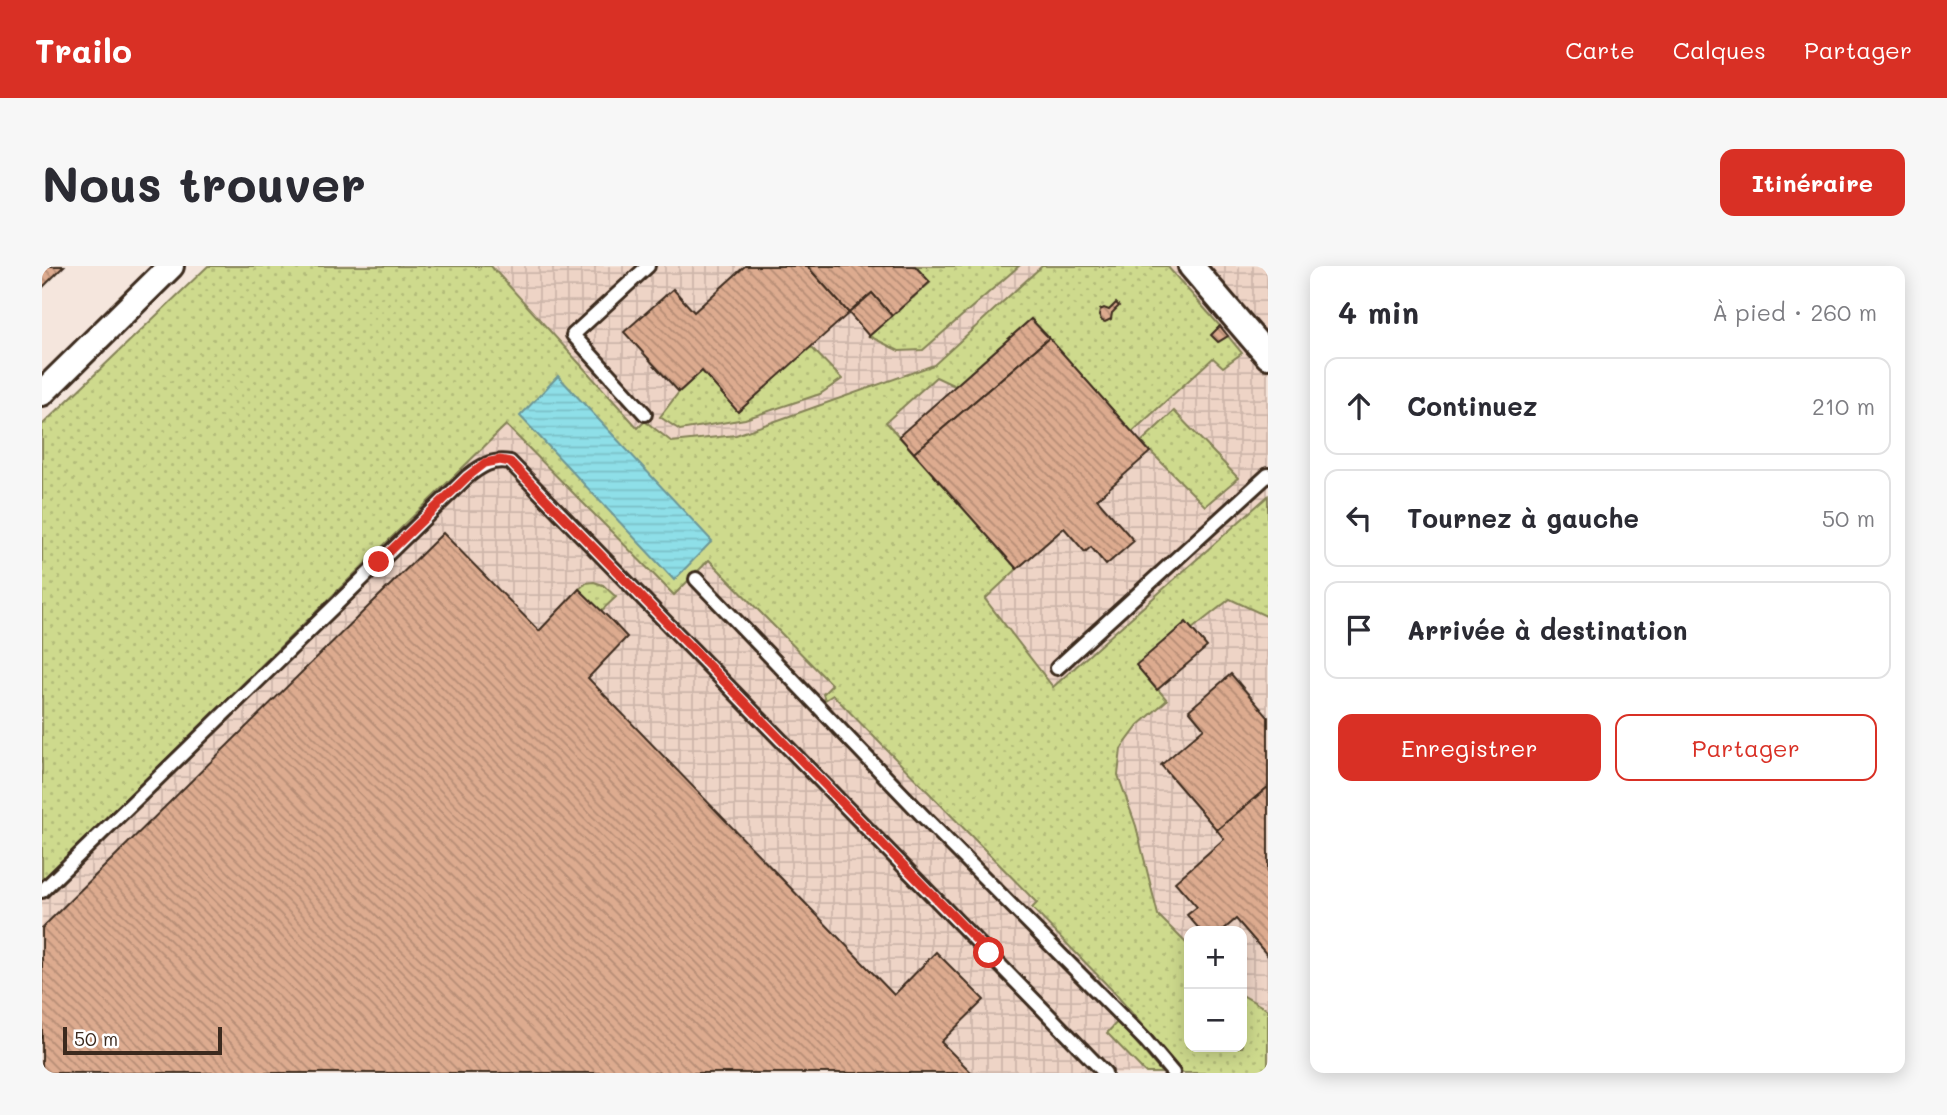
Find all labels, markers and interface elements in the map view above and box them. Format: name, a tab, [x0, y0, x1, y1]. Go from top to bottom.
text: Trailo	[35, 28, 132, 71]
text: Carte	[1565, 34, 1635, 65]
text: Calques	[1673, 34, 1766, 65]
text: Partager	[1804, 34, 1912, 65]
button: Itinéraire	[1720, 149, 1905, 216]
text: Nous trouver	[42, 151, 366, 214]
text: 4 min	[1338, 292, 1419, 332]
text: À pied · 260 m	[1712, 297, 1877, 327]
icon: ahead	[1340, 387, 1378, 425]
text: Continuez	[1407, 389, 1537, 423]
text: 210 m	[1812, 391, 1875, 421]
icon: left	[1340, 499, 1378, 537]
text: Tournez à gauche	[1407, 501, 1639, 535]
text: 50 m	[1822, 503, 1875, 533]
route end	[363, 546, 394, 577]
icon: arrive	[1340, 611, 1378, 649]
text: Arrivée à destination	[1407, 613, 1687, 647]
button: Enregistrer	[1338, 714, 1601, 781]
button: Partager	[1615, 714, 1877, 781]
map controls	[1184, 926, 1247, 1052]
button: +	[1184, 926, 1247, 989]
route start	[973, 937, 1004, 968]
button: −	[1184, 989, 1247, 1052]
scale bar	[63, 1024, 222, 1056]
text: 50 m	[74, 1026, 118, 1051]

